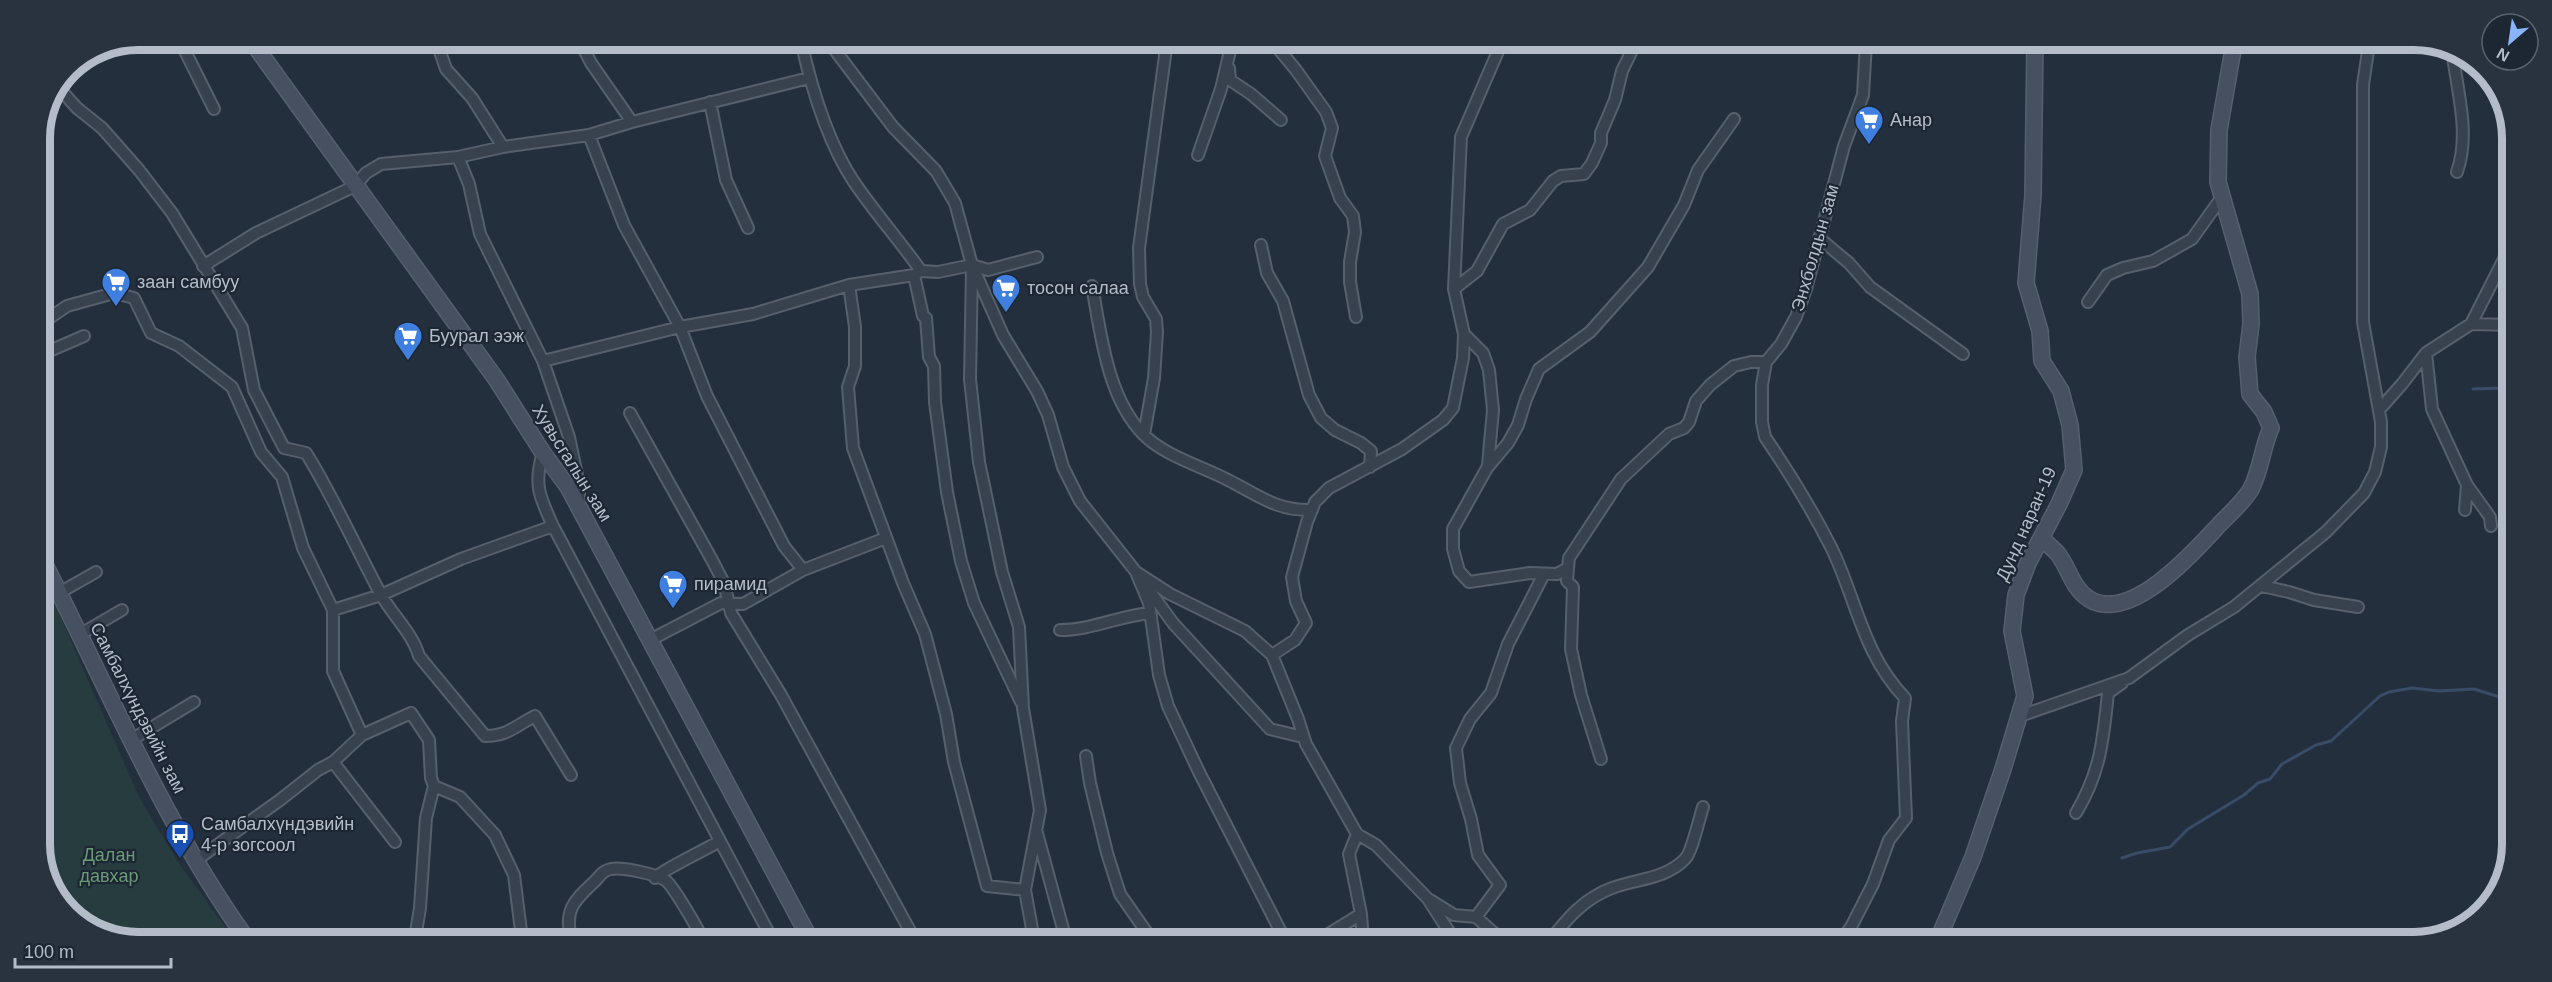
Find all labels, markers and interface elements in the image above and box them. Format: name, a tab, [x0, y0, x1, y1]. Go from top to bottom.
north arrow	[2480, 12, 2540, 72]
text: N	[2494, 44, 2512, 65]
supermarket icon: Анар	[1853, 104, 1885, 146]
place label: Анар	[1890, 110, 1932, 130]
street label: Энхболдын зам	[1787, 182, 1843, 314]
supermarket icon: заан самбуу	[100, 266, 132, 308]
place label: заан самбуу	[137, 272, 239, 292]
supermarket icon: тосон салаа	[990, 272, 1022, 314]
place label: тосон салаа	[1027, 278, 1130, 298]
supermarket icon: Буурал ээж	[392, 320, 424, 362]
place label: Буурал ээж	[429, 326, 524, 346]
street label: Хувьсгалын зам	[528, 401, 616, 525]
street label: Дунд наран-19	[1992, 464, 2060, 584]
supermarket icon: пирамид	[657, 568, 689, 610]
place label: пирамид	[694, 574, 767, 594]
street label: Самбалхүндэвийн зам	[86, 619, 190, 797]
place label: Самбалхүндэвийн 4-р зогсоол	[201, 814, 354, 855]
bus stop icon: Самбалхүндэвийн 4-р зогсоол	[164, 818, 196, 860]
park label: Далан давхар	[80, 845, 138, 886]
scale bar	[15, 931, 171, 969]
text: 100 m	[24, 942, 74, 962]

